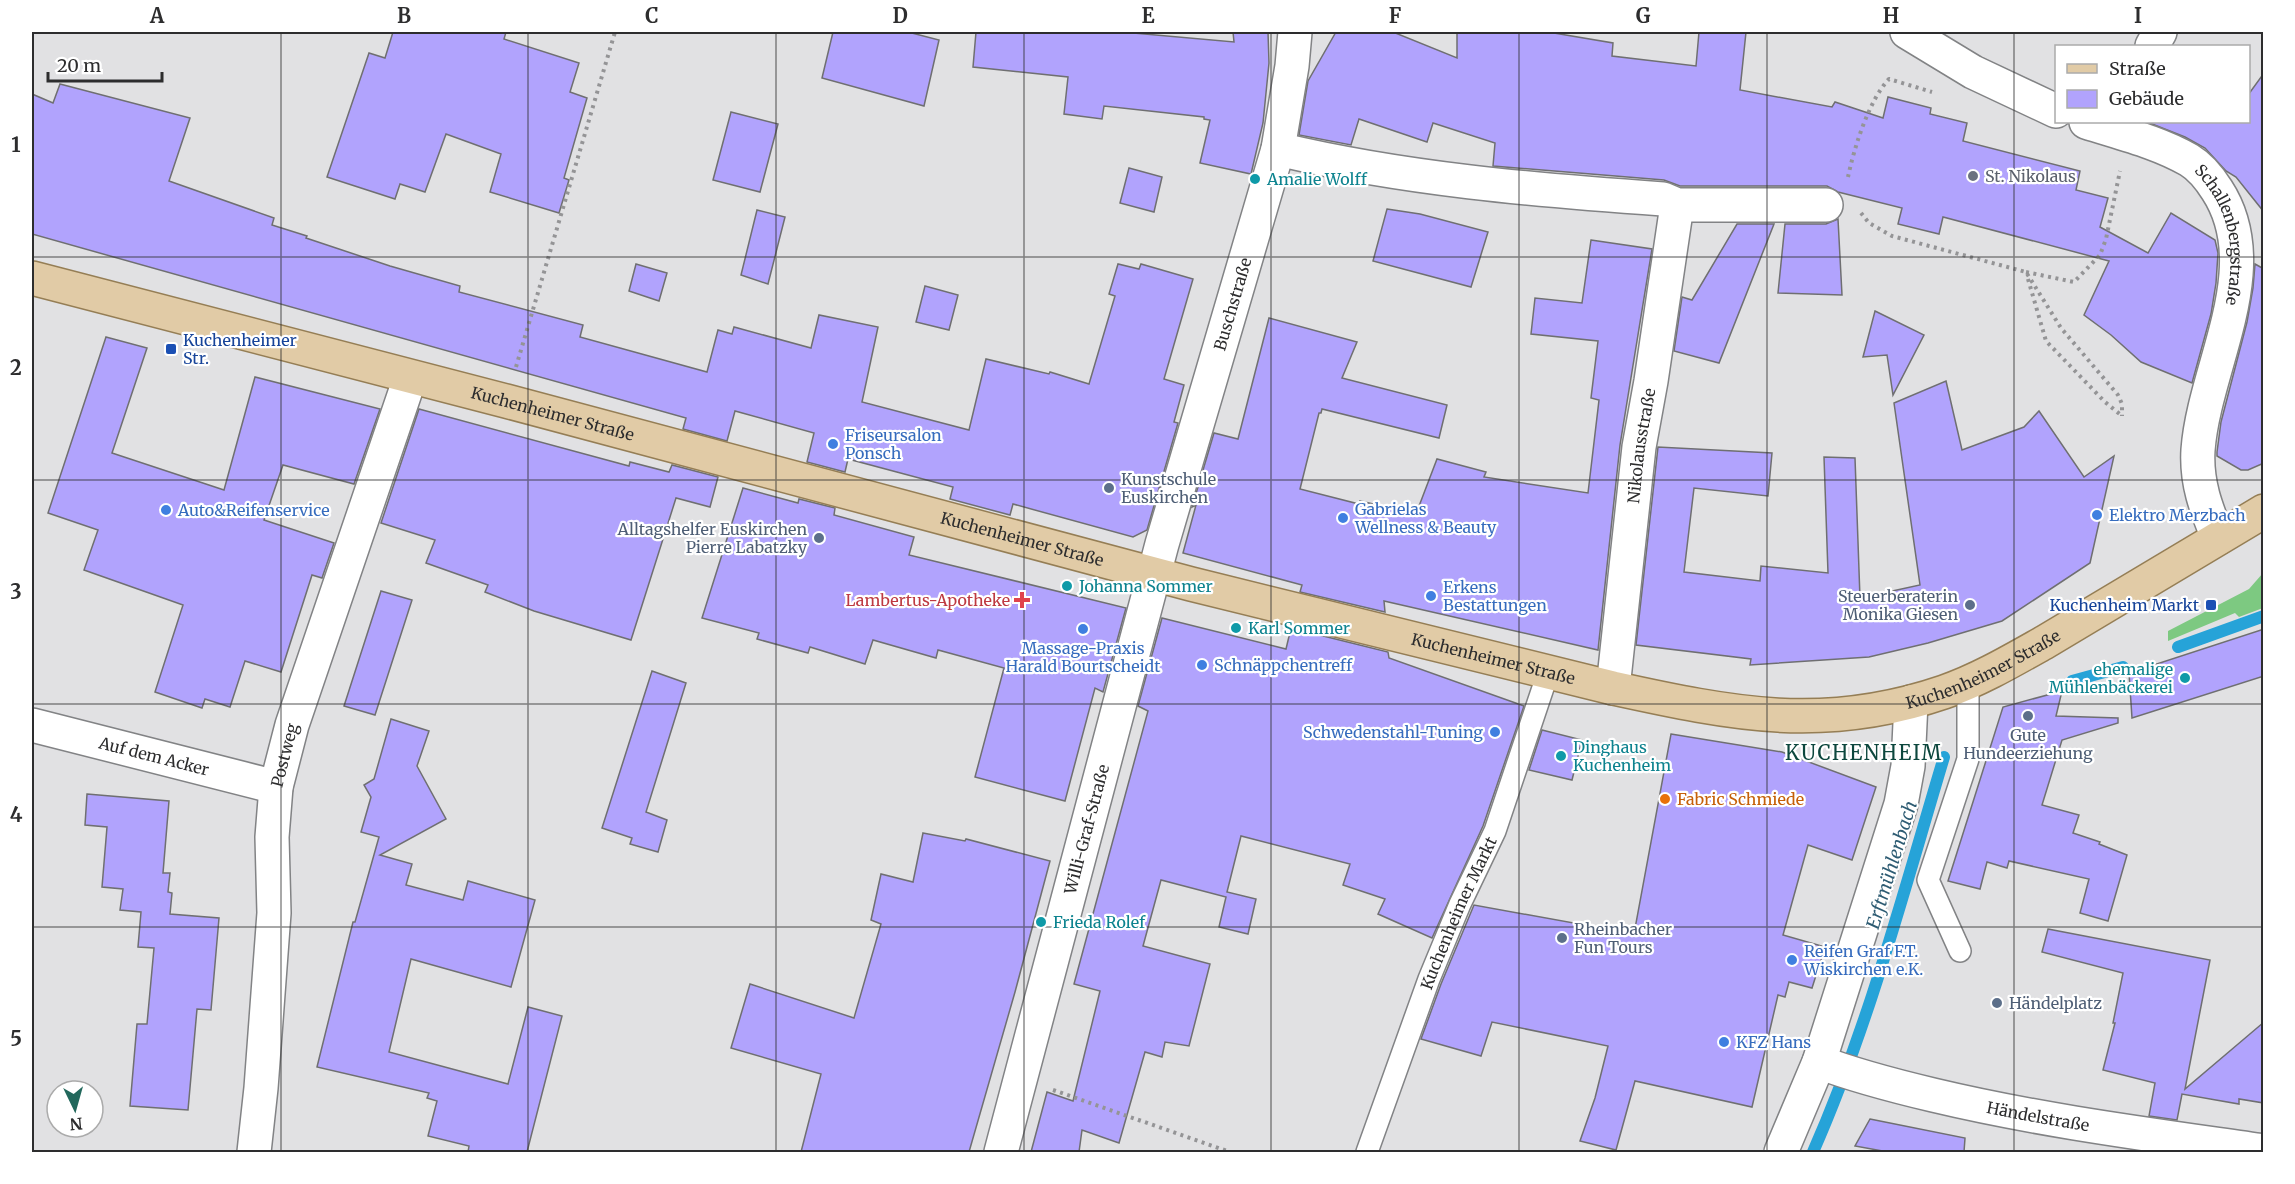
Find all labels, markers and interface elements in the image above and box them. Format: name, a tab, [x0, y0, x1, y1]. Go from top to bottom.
text: A	[149, 3, 165, 28]
text: B	[397, 3, 411, 28]
text: C	[645, 3, 659, 28]
text: D	[892, 3, 908, 28]
text: E	[1141, 3, 1155, 28]
text: F	[1389, 3, 1402, 28]
text: G	[1636, 3, 1651, 28]
text: H	[1883, 3, 1899, 28]
text: I	[2134, 3, 2142, 28]
scale bar	[48, 45, 162, 83]
legend	[2055, 45, 2250, 123]
text: 20 m	[57, 54, 101, 77]
text: Straße	[2109, 57, 2166, 80]
text: Gebäude	[2109, 87, 2184, 110]
text: 1	[11, 132, 21, 157]
street label: Schallenbergstraße	[2191, 160, 2247, 307]
place label: St. Nikolaus	[1985, 166, 2076, 186]
place label: Amalie Wolff	[1266, 169, 1368, 189]
marker: St. Nikolaus	[1966, 169, 1980, 183]
marker: Amalie Wolff	[1248, 172, 1262, 186]
street label: Buschstraße	[1209, 255, 1256, 353]
place label: Kuchenheimer Str.	[183, 330, 297, 368]
marker: Kuchenheimer Str.	[164, 342, 178, 356]
text: 2	[10, 355, 22, 380]
street label: Kuchenheimer Straße	[469, 382, 636, 445]
street label: Nikolausstraße	[1623, 386, 1660, 504]
place label: Friseursalon Ponsch	[845, 425, 942, 463]
marker: Friseursalon Ponsch	[826, 437, 840, 451]
place label: Kunstschule Euskirchen	[1121, 469, 1216, 507]
marker: Kunstschule Euskirchen	[1102, 481, 1116, 495]
place label: Gabrielas Wellness & Beauty	[1354, 499, 1497, 537]
place label: Auto&Reifenservice	[177, 500, 330, 520]
marker: Auto&Reifenservice	[159, 503, 173, 517]
place label: Elektro Merzbach	[2109, 505, 2246, 525]
street label: Kuchenheimer Straße	[938, 508, 1106, 570]
marker: Elektro Merzbach	[2090, 508, 2104, 522]
marker: Gabrielas Wellness & Beauty	[1336, 511, 1350, 525]
place label: Alltagshelfer Euskirchen Pierre Labatzky	[616, 519, 808, 557]
marker: Alltagshelfer Euskirchen Pierre Labatzky	[812, 531, 826, 545]
place label: Johanna Sommer	[1078, 576, 1213, 596]
place label: Erkens Bestattungen	[1443, 577, 1547, 615]
text: 3	[10, 579, 22, 604]
marker: Johanna Sommer	[1060, 579, 1074, 593]
place label: Steuerberaterin Monika Giesen	[1838, 586, 1958, 624]
marker: Erkens Bestattungen	[1424, 589, 1438, 603]
place label: Lambertus-Apotheke	[845, 590, 1010, 610]
marker: Lambertus-Apotheke	[1015, 593, 1029, 607]
place label: Kuchenheim Markt	[2049, 595, 2200, 615]
marker: Steuerberaterin Monika Giesen	[1963, 598, 1977, 612]
marker: Kuchenheim Markt	[2204, 598, 2218, 612]
place label: Karl Sommer	[1248, 618, 1350, 638]
marker: Karl Sommer	[1229, 621, 1243, 635]
marker: Massage-Praxis Harald Bourtscheidt	[1076, 622, 1090, 636]
street label: Kuchenheimer Straße	[1904, 625, 2064, 713]
street label: Kuchenheimer Straße	[1409, 629, 1577, 688]
place label: Massage-Praxis Harald Bourtscheidt	[1006, 638, 1161, 676]
place label: Schnäppchentreff	[1214, 655, 1353, 675]
marker: Schnäppchentreff	[1195, 658, 1209, 672]
place label: ehemalige Mühlenbäckerei	[2049, 659, 2173, 697]
marker: ehemalige Mühlenbäckerei	[2178, 671, 2192, 685]
marker: Gute Hundeerziehung	[2021, 709, 2035, 723]
street label: Postweg	[266, 721, 302, 789]
place label: Schwedenstahl-Tuning	[1303, 722, 1483, 742]
marker: Schwedenstahl-Tuning	[1488, 725, 1502, 739]
place label: Gute Hundeerziehung	[1963, 725, 2093, 763]
street label: Auf dem Acker	[96, 732, 211, 780]
place label: Dinghaus Kuchenheim	[1573, 737, 1671, 775]
district label: KUCHENHEIM	[1785, 740, 1943, 765]
marker: Dinghaus Kuchenheim	[1554, 749, 1568, 763]
street label: Willi-Graf-Straße	[1059, 762, 1113, 897]
place label: Fabric Schmiede	[1677, 789, 1804, 809]
marker: Fabric Schmiede	[1658, 792, 1672, 806]
water label: Erftmühlenbach	[1861, 798, 1922, 932]
text: 4	[10, 802, 23, 827]
street label: Kuchenheimer Markt	[1416, 833, 1501, 992]
place label: Frieda Rolef	[1053, 912, 1146, 932]
marker: Frieda Rolef	[1034, 915, 1048, 929]
place label: Rheinbacher Fun Tours	[1574, 919, 1672, 957]
marker: Rheinbacher Fun Tours	[1555, 931, 1569, 945]
place label: Reifen Graf F.T. Wiskirchen e.K.	[1803, 941, 1923, 979]
marker: Reifen Graf F.T. Wiskirchen e.K.	[1785, 953, 1799, 967]
place label: Händelplatz	[2009, 993, 2102, 1013]
marker: Händelplatz	[1990, 996, 2004, 1010]
text: 5	[10, 1026, 22, 1051]
place label: KFZ Hans	[1736, 1032, 1811, 1052]
marker: KFZ Hans	[1717, 1035, 1731, 1049]
north arrow	[45, 1079, 105, 1139]
street label: Händelstraße	[1985, 1097, 2091, 1135]
text: N	[69, 1113, 83, 1134]

